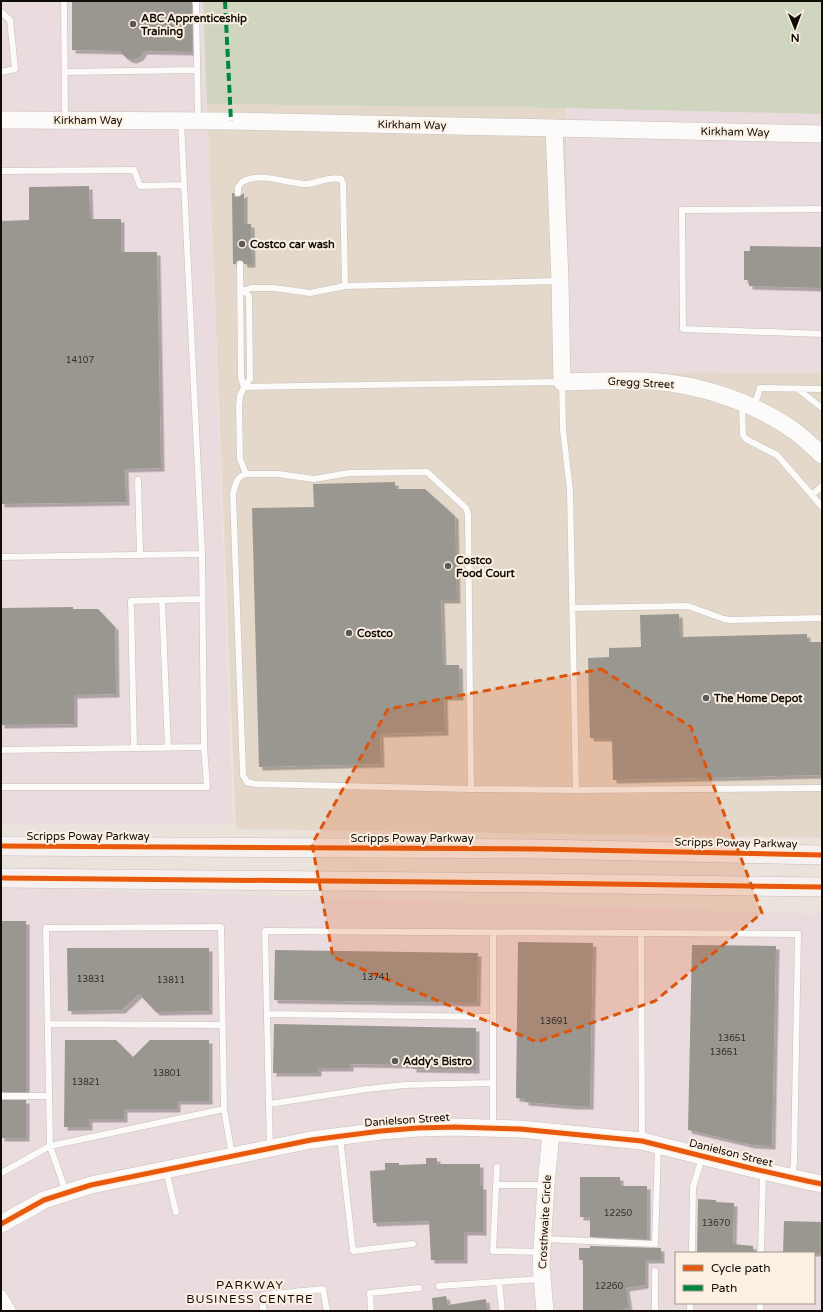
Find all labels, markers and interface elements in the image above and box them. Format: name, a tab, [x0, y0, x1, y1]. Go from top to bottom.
north arrow	[775, 8, 815, 48]
place label: ABC Apprenticeship Training	[140, 12, 247, 39]
marker: ABC Apprenticeship Training	[128, 19, 138, 29]
text: N	[791, 31, 800, 44]
street label: Kirkham Way	[54, 114, 123, 127]
street label: Kirkham Way	[377, 118, 447, 132]
street label: Kirkham Way	[700, 125, 770, 139]
place label: Costco car wash	[250, 238, 335, 251]
marker: Costco car wash	[237, 239, 247, 249]
house number: 14107	[66, 355, 94, 366]
street label: Gregg Street	[607, 375, 675, 391]
place label: Costco Food Court	[456, 554, 515, 580]
marker: Costco Food Court	[443, 561, 453, 571]
place label: Costco	[357, 627, 393, 640]
marker: Costco	[344, 628, 354, 638]
place label: The Home Depot	[713, 692, 803, 706]
marker: The Home Depot	[701, 693, 711, 703]
street label: Scripps Poway Parkway	[26, 830, 150, 843]
street label: Scripps Poway Parkway	[350, 832, 474, 845]
street label: Scripps Poway Parkway	[674, 835, 798, 851]
house number: 13741	[362, 972, 390, 983]
house number: 13831	[77, 974, 105, 985]
house number: 13811	[157, 975, 185, 986]
house number: 13691	[540, 1016, 568, 1027]
house number: 13651	[718, 1033, 746, 1044]
house number: 13651	[710, 1047, 738, 1058]
place label: Addy's Bistro	[403, 1055, 472, 1069]
marker: Addy's Bistro	[390, 1056, 400, 1066]
house number: 13801	[153, 1068, 181, 1079]
house number: 13821	[72, 1077, 100, 1088]
street label: Danielson Street	[364, 1111, 450, 1129]
street label: Danielson Street	[688, 1136, 774, 1170]
street label: Crosthwaite Circle	[536, 1175, 554, 1269]
house number: 12250	[604, 1208, 632, 1219]
house number: 13670	[702, 1218, 730, 1229]
legend	[675, 1252, 815, 1304]
text: Cycle path	[711, 1261, 770, 1275]
district label: PARKWAY BUSINESS CENTRE	[186, 1278, 314, 1306]
house number: 12260	[595, 1281, 623, 1292]
text: Path	[711, 1281, 737, 1295]

